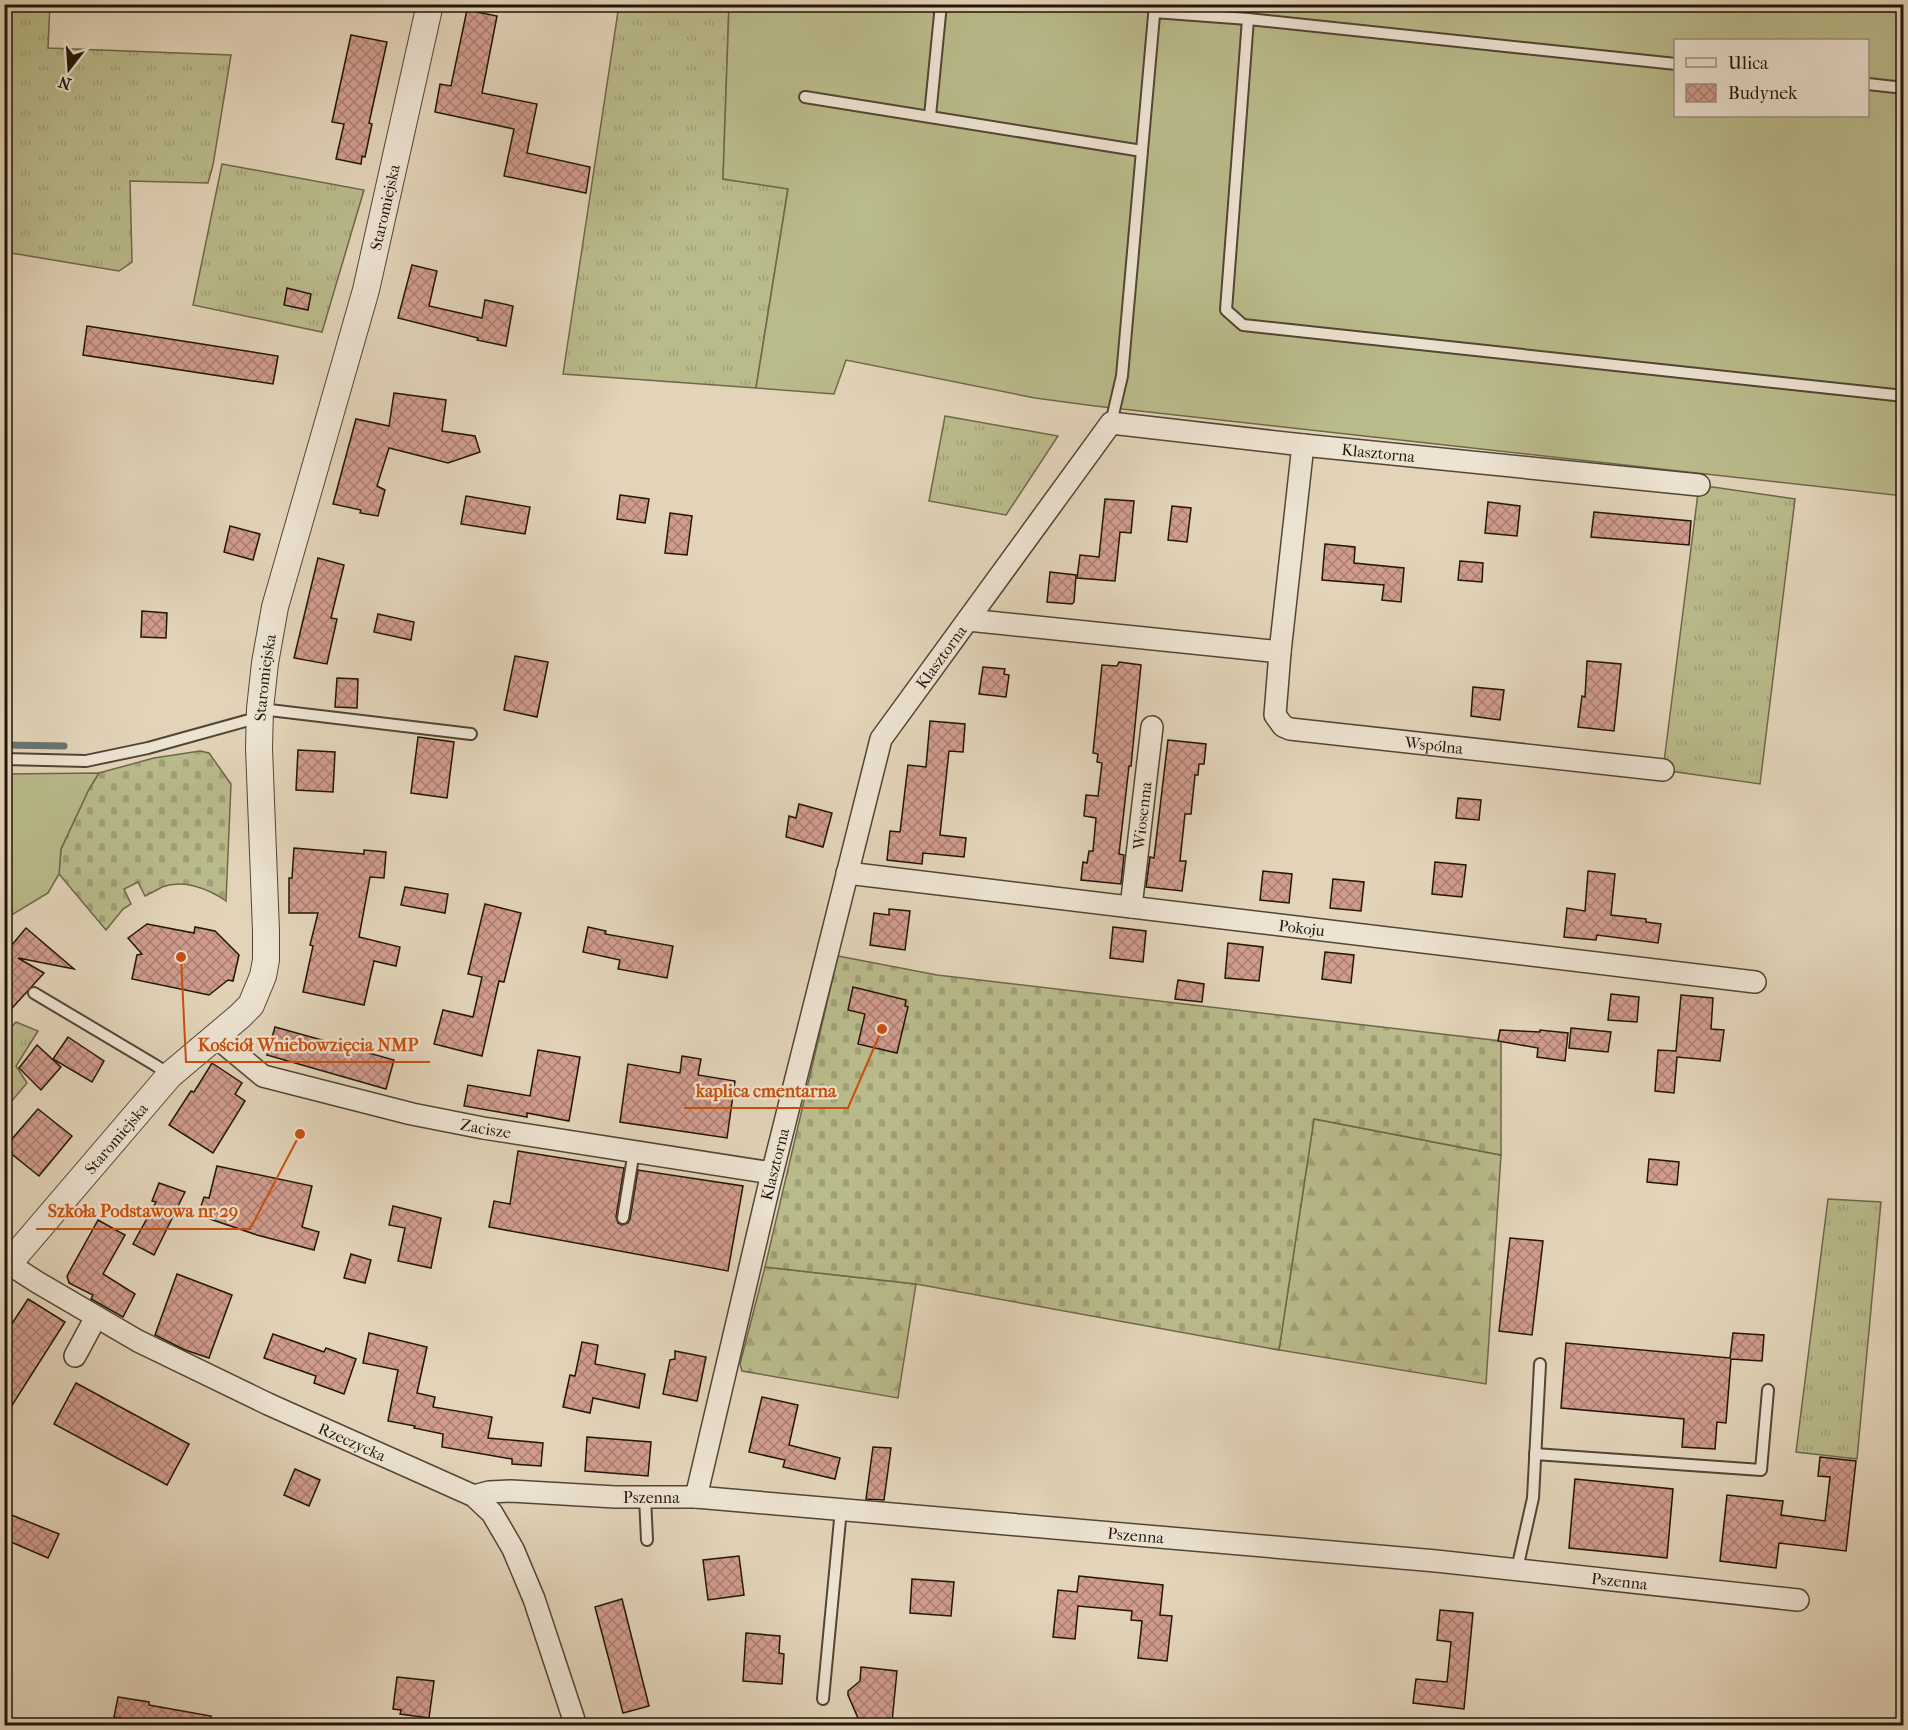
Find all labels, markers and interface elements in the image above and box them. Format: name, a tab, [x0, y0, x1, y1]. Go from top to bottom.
north arrow	[39, 39, 99, 99]
legend	[1674, 39, 1869, 117]
text: Ulica	[1728, 53, 1769, 74]
text: N	[55, 72, 73, 94]
text: Budynek	[1728, 83, 1798, 104]
street label: Staromiejska	[366, 162, 403, 252]
street label: Klasztorna	[1341, 439, 1416, 466]
street label: Klasztorna	[911, 621, 971, 692]
street label: Staromiejska	[250, 632, 280, 721]
street label: Wspólna	[1403, 732, 1465, 758]
street label: Wiosenna	[1128, 780, 1155, 852]
street label: Pokoju	[1278, 915, 1326, 940]
callout: Kościół Wniebowzięcia NMP	[186, 1026, 430, 1062]
text: Kościół Wniebowzięcia NMP	[198, 1035, 418, 1057]
callout: kaplica cmentarna	[684, 1072, 848, 1108]
text: kaplica cmentarna	[695, 1081, 837, 1102]
street label: Staromiejska	[80, 1098, 152, 1178]
street label: Zacisze	[459, 1114, 512, 1142]
street label: Klasztorna	[756, 1125, 793, 1202]
callout: Szkoła Podstawowa nr 29	[36, 1193, 250, 1229]
text: Szkoła Podstawowa nr 29	[48, 1201, 238, 1222]
street label: Rzeczycka	[316, 1418, 389, 1465]
street label: Pszenna	[623, 1488, 680, 1507]
street label: Pszenna	[1107, 1523, 1165, 1547]
street label: Pszenna	[1590, 1568, 1649, 1593]

